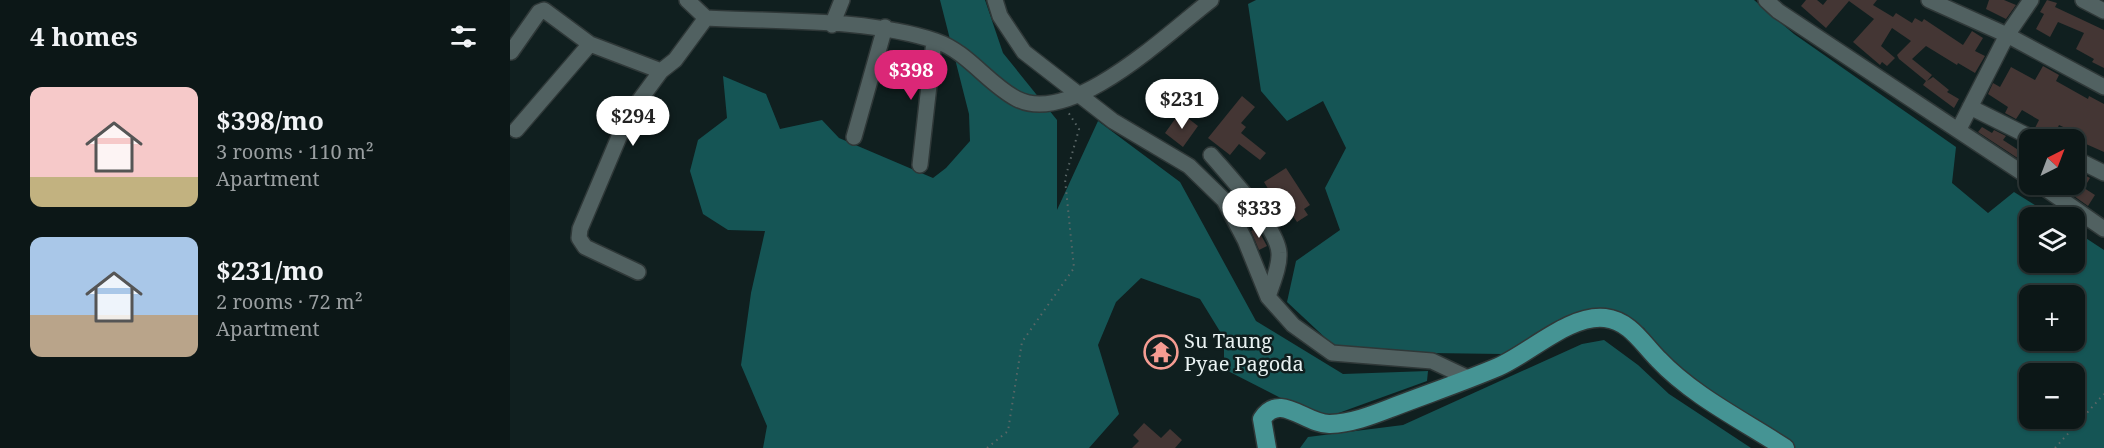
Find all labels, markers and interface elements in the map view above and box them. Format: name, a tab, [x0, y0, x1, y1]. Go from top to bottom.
text: 4 homes	[30, 18, 138, 54]
icon: filters	[447, 20, 480, 53]
pin: $398	[875, 50, 947, 101]
text: $398	[888, 56, 934, 83]
pin: $231	[1146, 79, 1218, 130]
text: $231	[1159, 85, 1205, 112]
pin: $294	[597, 96, 669, 147]
text: $398/mo	[216, 102, 324, 138]
text: $294	[610, 102, 656, 129]
icon: home	[78, 111, 150, 183]
north arrow	[2019, 129, 2085, 195]
map controls	[2019, 129, 2085, 429]
text: 3 rooms · 110 m²	[216, 138, 374, 165]
text: Apartment	[216, 165, 320, 192]
pin: $333	[1223, 188, 1295, 239]
text: $333	[1236, 194, 1282, 221]
button: layers	[2019, 207, 2085, 273]
text: $231/mo	[216, 252, 324, 288]
icon: home	[78, 261, 150, 333]
button: +	[2019, 285, 2085, 351]
text: 2 rooms · 72 m²	[216, 288, 363, 315]
text: Apartment	[216, 315, 320, 342]
place label: Su Taung Pyae Pagoda	[1184, 327, 1304, 377]
temple icon: Su Taung Pyae Pagoda	[1143, 334, 1179, 370]
button: −	[2019, 363, 2085, 429]

